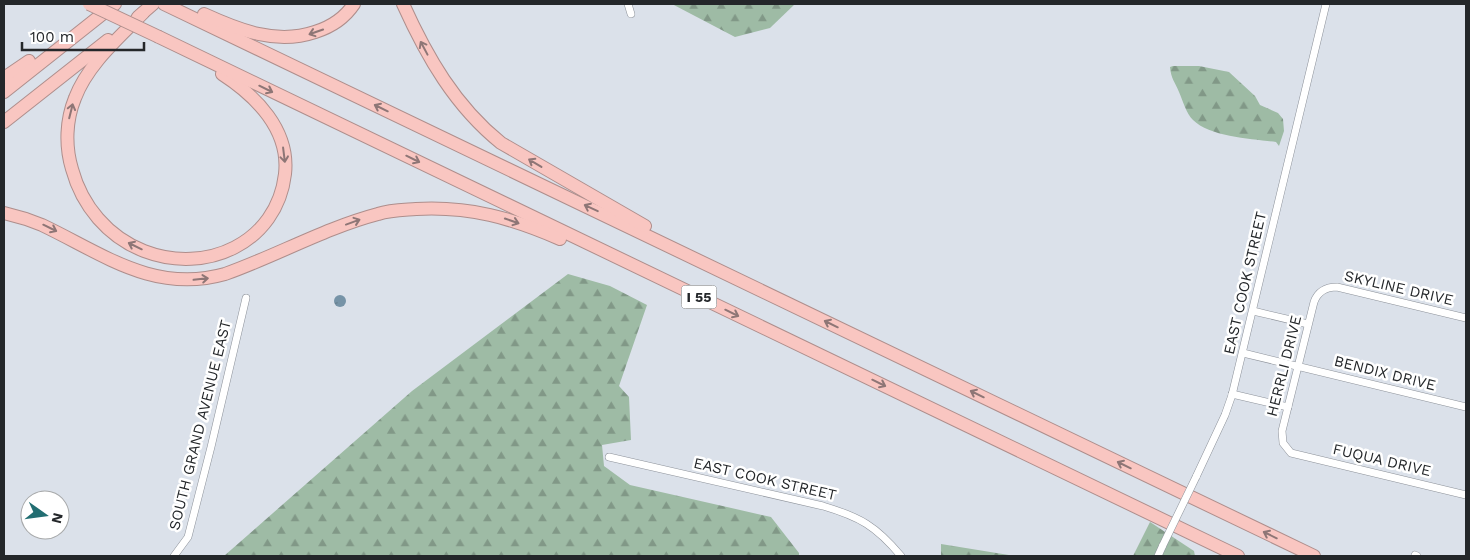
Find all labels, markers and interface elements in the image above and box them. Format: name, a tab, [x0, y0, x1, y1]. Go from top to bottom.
scale bar	[22, 20, 145, 52]
text: 100 m	[30, 28, 74, 46]
one-way arrow	[308, 28, 324, 37]
one-way arrow	[419, 41, 429, 56]
one-way arrow	[258, 85, 273, 94]
one-way arrow	[67, 103, 77, 119]
one-way arrow	[373, 103, 388, 113]
one-way arrow	[279, 147, 289, 163]
one-way arrow	[405, 154, 420, 164]
one-way arrow	[529, 158, 543, 168]
one-way arrow	[583, 203, 598, 213]
street label: EAST COOK STREET	[1220, 210, 1270, 356]
one-way arrow	[345, 217, 360, 226]
one-way arrow	[504, 217, 520, 226]
one-way arrow	[42, 224, 57, 234]
one-way arrow	[128, 241, 143, 251]
street label: SKYLINE DRIVE	[1343, 267, 1455, 309]
one-way arrow	[193, 274, 209, 284]
road number: I 55	[682, 286, 716, 308]
one-way arrow	[725, 308, 740, 318]
street label: HERRLI DRIVE	[1263, 314, 1305, 418]
street label: SOUTH GRAND AVENUE EAST	[165, 318, 235, 532]
one-way arrow	[824, 319, 839, 328]
street label: BENDIX DRIVE	[1332, 352, 1438, 394]
one-way arrow	[871, 379, 886, 389]
one-way arrow	[970, 389, 985, 399]
street label: FUQUA DRIVE	[1331, 440, 1433, 480]
street label: EAST COOK STREET	[692, 454, 838, 504]
one-way arrow	[1116, 460, 1131, 470]
north arrow	[20, 490, 70, 540]
text: N	[49, 511, 67, 525]
one-way arrow	[1263, 530, 1278, 539]

